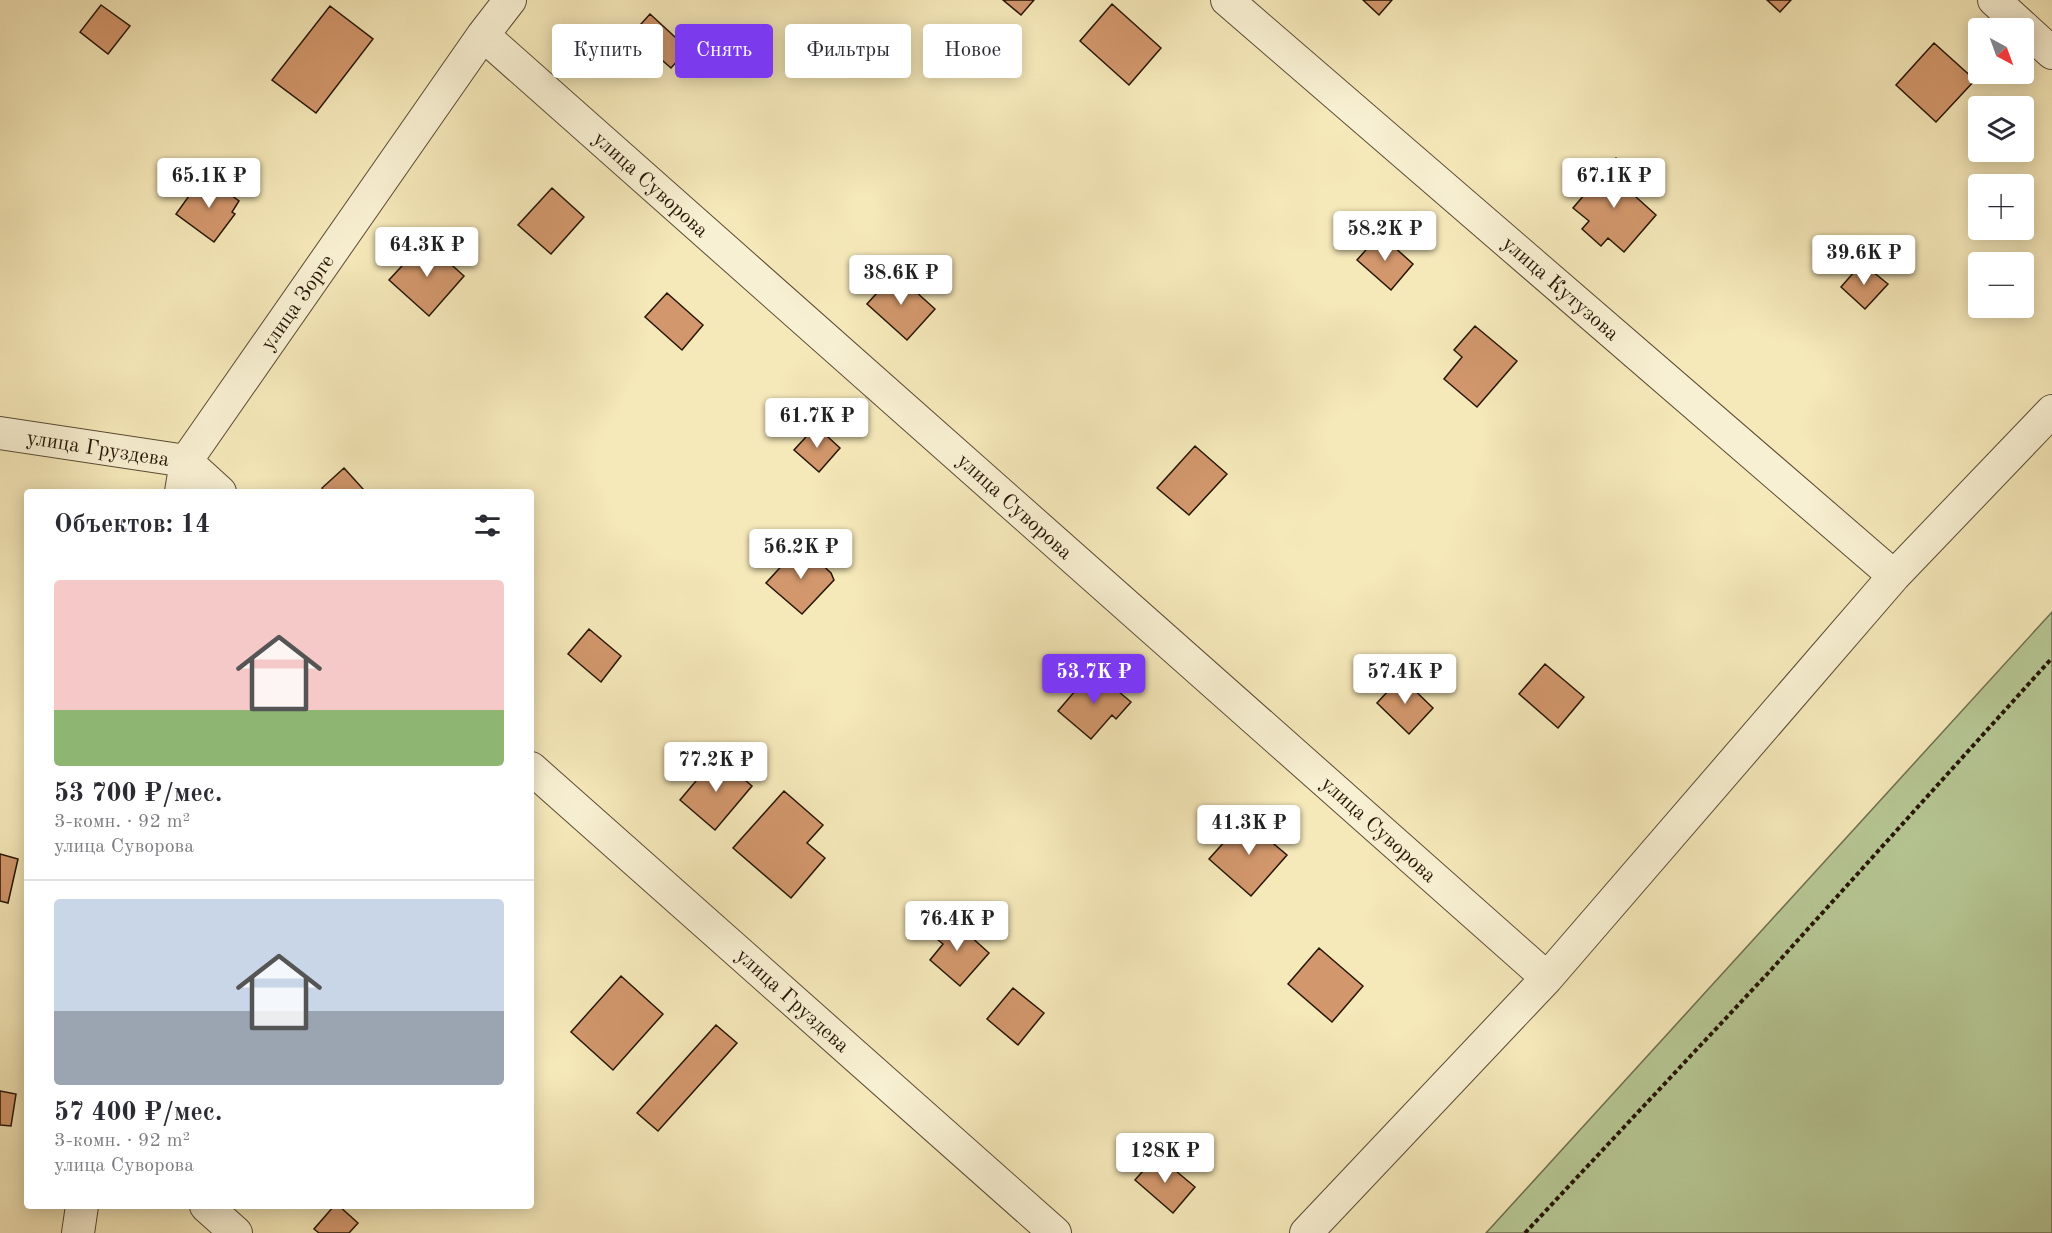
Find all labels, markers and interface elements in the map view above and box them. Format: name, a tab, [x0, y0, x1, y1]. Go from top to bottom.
north arrow	[1968, 18, 2034, 84]
map controls	[1968, 18, 2034, 318]
chip: Купить	[552, 24, 663, 78]
chip: Снять	[675, 24, 773, 78]
chip: Фильтры	[785, 24, 911, 78]
chip: Новое	[923, 24, 1022, 78]
button: layers	[1968, 96, 2034, 162]
street label: улица Суворова	[588, 128, 712, 242]
pin: 65.1K ₽	[154, 158, 264, 209]
pin: 67.1K ₽	[1559, 158, 1669, 209]
text: 65.1K ₽	[171, 167, 247, 187]
text: 67.1K ₽	[1576, 167, 1652, 187]
button: +	[1968, 174, 2034, 240]
pin: 58.2K ₽	[1330, 211, 1440, 262]
text: 58.2K ₽	[1347, 220, 1423, 240]
pin: 64.3K ₽	[372, 227, 482, 278]
street label: улица Кутузова	[1498, 233, 1622, 345]
pin: 39.6K ₽	[1809, 235, 1919, 286]
text: 64.3K ₽	[389, 236, 465, 256]
text: 39.6K ₽	[1826, 244, 1902, 264]
street label: улица Зорге	[258, 251, 339, 355]
button: −	[1968, 252, 2034, 318]
pin: 38.6K ₽	[846, 255, 956, 306]
text: 38.6K ₽	[863, 264, 939, 284]
pin: 61.7K ₽	[762, 398, 872, 449]
text: 61.7K ₽	[779, 407, 855, 427]
street label: улица Груздева	[25, 428, 171, 471]
street label: улица Суворова	[952, 450, 1076, 564]
icon: filters	[471, 509, 504, 542]
text: Объектов: 14	[54, 512, 210, 538]
pin: 56.2K ₽	[746, 529, 856, 580]
text: 56.2K ₽	[763, 538, 839, 558]
icon: home	[225, 619, 333, 727]
pin: 53.7K ₽	[1039, 654, 1149, 705]
pin: 57.4K ₽	[1350, 654, 1460, 705]
text: 53.7K ₽	[1056, 663, 1132, 683]
text: 57.4K ₽	[1367, 663, 1443, 683]
pin: 77.2K ₽	[661, 742, 771, 793]
text: 77.2K ₽	[678, 751, 754, 771]
street label: улица Суворова	[1316, 773, 1440, 887]
text: 53 700 ₽/мес.	[54, 781, 222, 807]
pin: 41.3K ₽	[1194, 805, 1304, 856]
text: 3-комн. · 92 m²	[54, 812, 190, 832]
text: 41.3K ₽	[1211, 814, 1287, 834]
text: улица Суворова	[54, 837, 194, 857]
pin: 76.4K ₽	[902, 901, 1012, 952]
text: 76.4K ₽	[919, 910, 995, 930]
icon: home	[225, 938, 333, 1046]
street label: улица Груздева	[731, 945, 853, 1057]
text: 57 400 ₽/мес.	[54, 1100, 222, 1126]
text: 3-комн. · 92 m²	[54, 1131, 190, 1151]
pin: 128K ₽	[1116, 1133, 1214, 1184]
text: 128K ₽	[1130, 1142, 1200, 1162]
text: улица Суворова	[54, 1156, 194, 1176]

